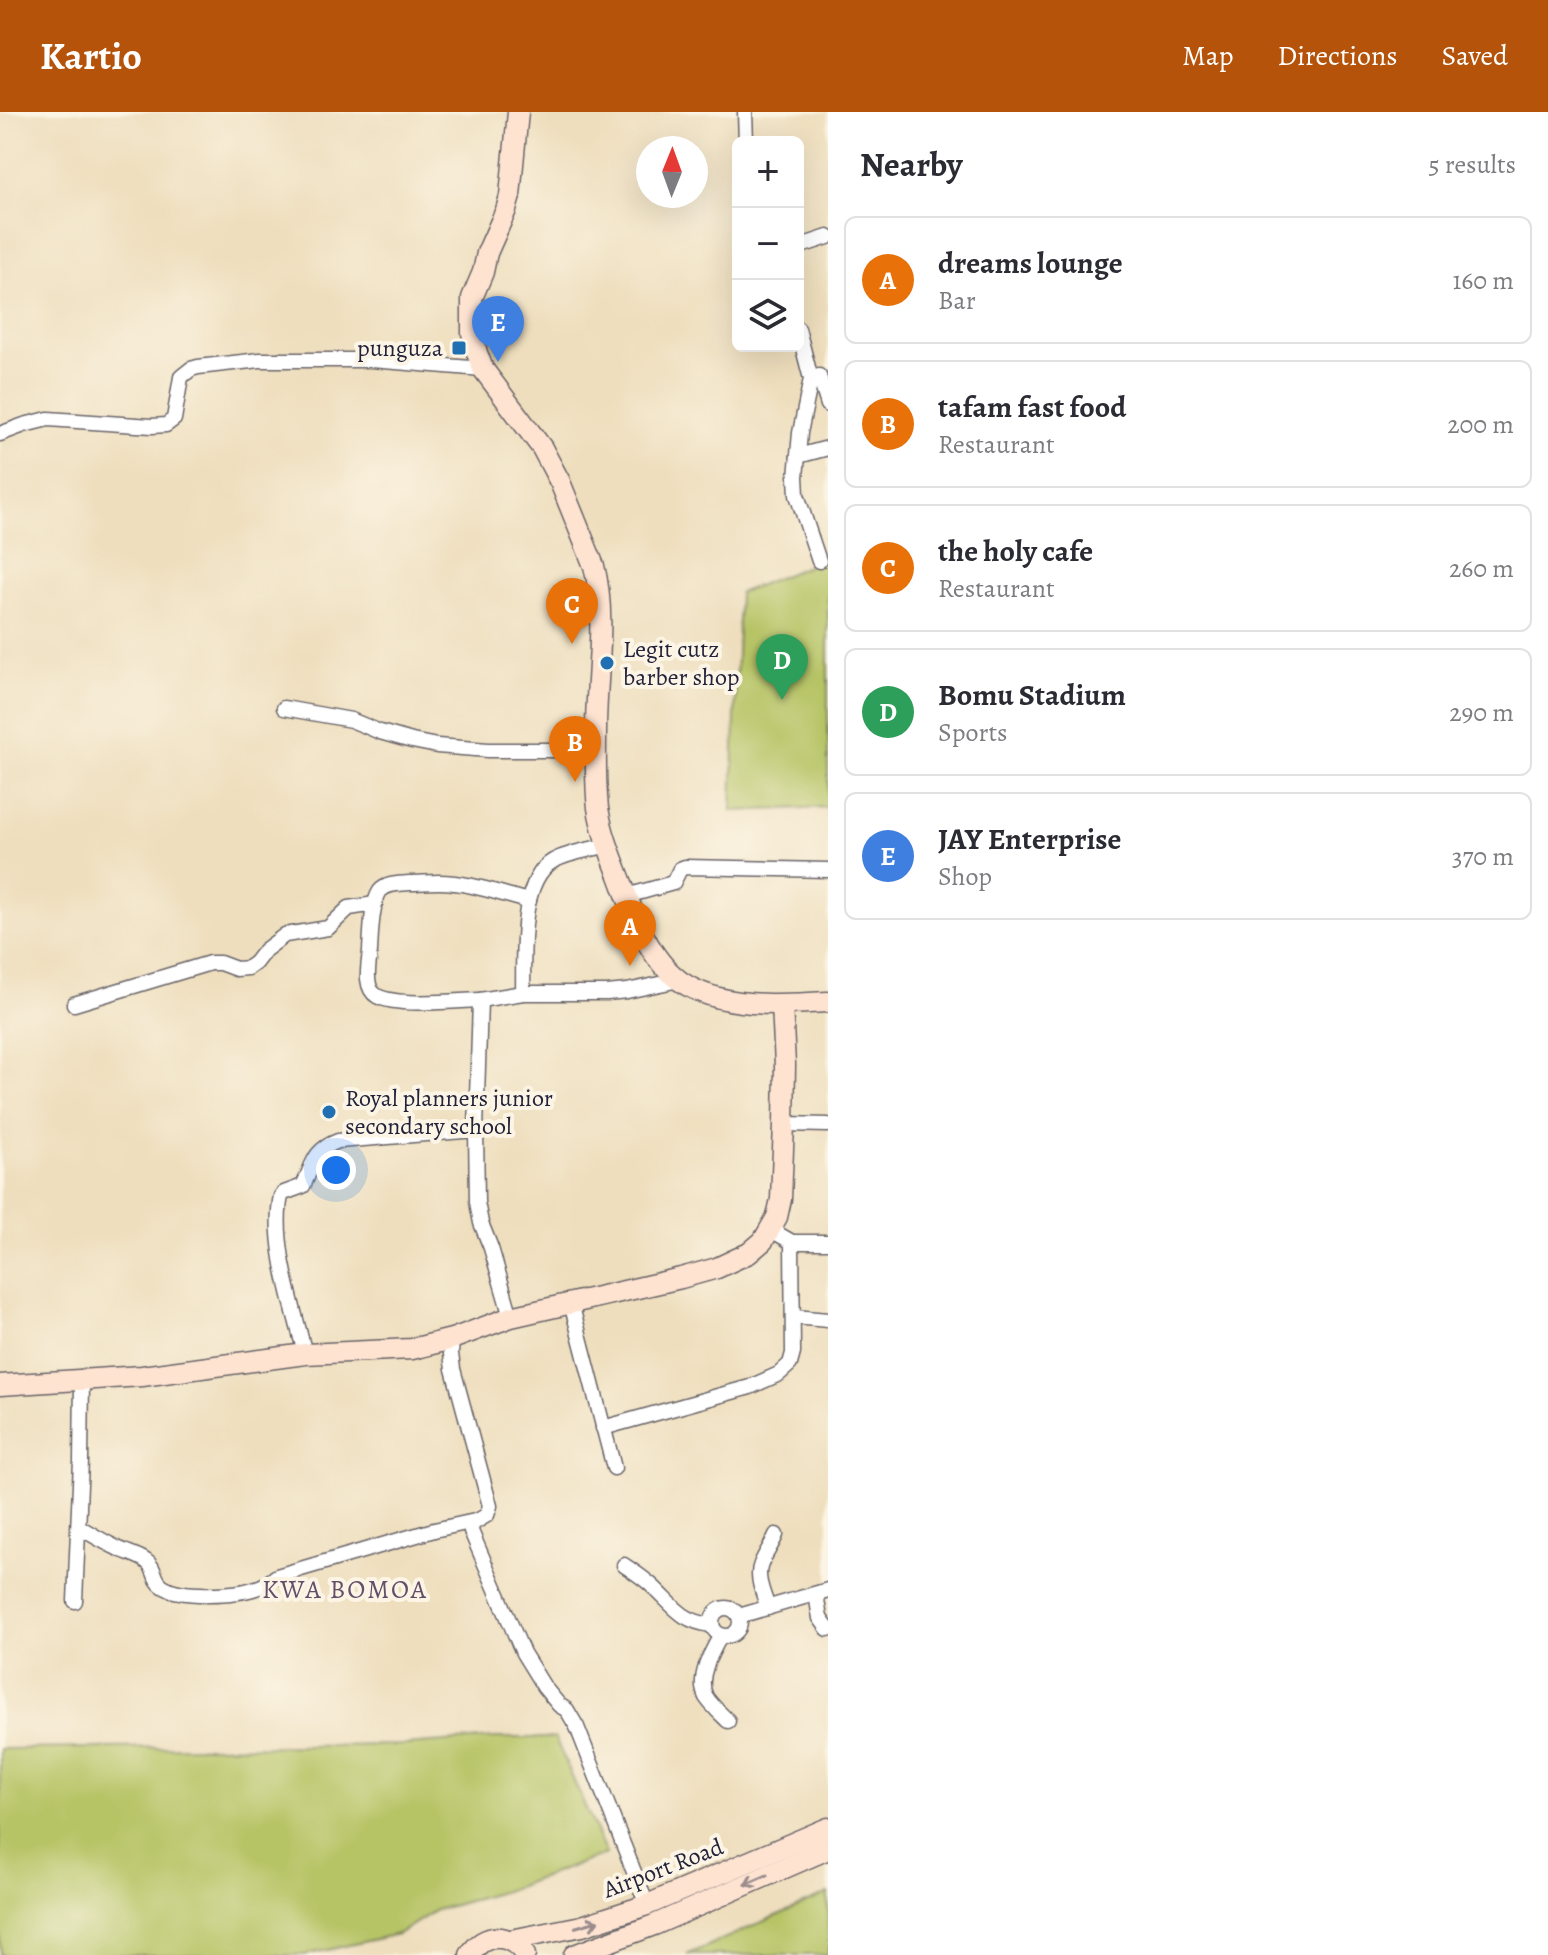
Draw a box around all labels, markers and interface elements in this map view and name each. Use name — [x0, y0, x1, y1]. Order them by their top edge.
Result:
text: Kartio — [40, 30, 142, 82]
text: Map — [1182, 37, 1233, 75]
text: Directions — [1277, 37, 1398, 75]
text: Saved — [1442, 37, 1508, 75]
north arrow — [636, 136, 708, 208]
map controls — [732, 136, 804, 352]
button: + — [732, 136, 804, 208]
text: Nearby — [860, 141, 963, 188]
text: 5 results — [1428, 147, 1516, 182]
button: − — [732, 208, 804, 280]
text: dreams lounge — [938, 243, 1123, 283]
text: A — [880, 263, 896, 298]
text: 160 m — [1452, 263, 1514, 298]
button: layers — [732, 280, 804, 352]
text: Bar — [938, 283, 976, 318]
pin: E — [472, 296, 524, 362]
place label: punguza — [357, 332, 444, 364]
marker: punguza — [450, 339, 468, 357]
text: tafam fast food — [938, 387, 1126, 427]
text: B — [880, 407, 896, 442]
text: 200 m — [1447, 407, 1514, 442]
text: Restaurant — [938, 427, 1055, 462]
text: the holy cafe — [938, 531, 1093, 571]
text: C — [880, 551, 896, 586]
text: 260 m — [1449, 551, 1514, 586]
text: Restaurant — [938, 571, 1055, 606]
pin: C — [546, 578, 598, 644]
place label: Legit cutz barber shop — [623, 633, 740, 693]
pin: D — [756, 634, 808, 700]
marker: Legit cutz barber shop — [598, 654, 616, 672]
text: Bomu Stadium — [938, 675, 1126, 715]
text: D — [879, 695, 897, 730]
text: 290 m — [1449, 695, 1514, 730]
text: Sports — [938, 715, 1007, 750]
pin: B — [549, 716, 601, 782]
text: JAY Enterprise — [938, 819, 1121, 859]
text: E — [880, 839, 896, 874]
text: 370 m — [1452, 839, 1514, 874]
text: Shop — [938, 859, 992, 894]
pin: A — [604, 900, 656, 966]
place label: Royal planners junior secondary school — [345, 1082, 553, 1142]
marker: Royal planners junior secondary school — [320, 1103, 338, 1121]
your location — [316, 1150, 356, 1190]
district label: KWA BOMOA — [262, 1572, 428, 1607]
street label: Airport Road — [598, 1830, 728, 1906]
one-way arrow — [745, 1874, 769, 1889]
one-way arrow — [573, 1916, 599, 1931]

